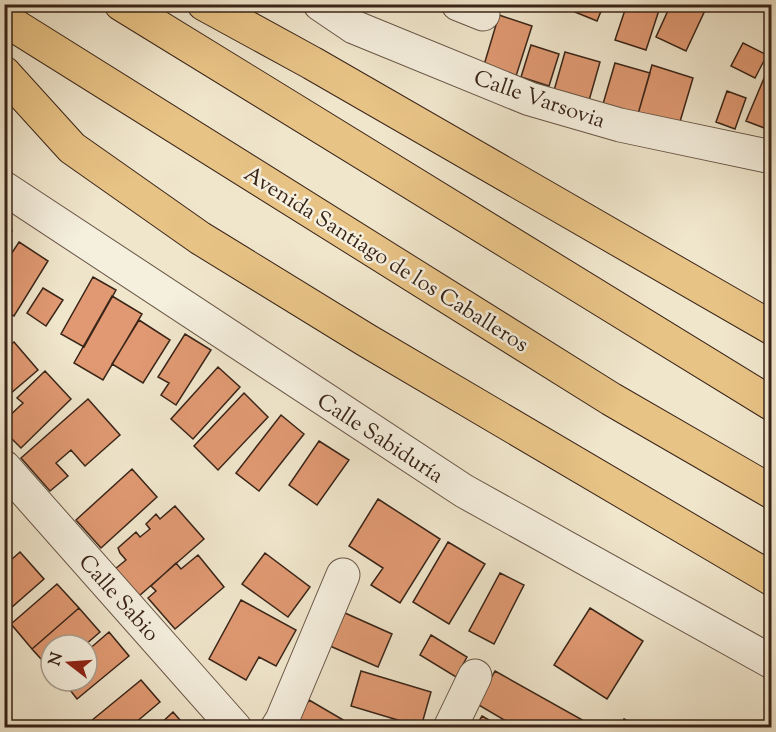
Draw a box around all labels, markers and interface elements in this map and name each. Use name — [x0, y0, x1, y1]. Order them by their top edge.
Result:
street label: Calle Varsovia — [469, 63, 609, 138]
street label: Avenida Santiago de los Caballeros — [237, 159, 534, 362]
street label: Calle Sabiduría — [310, 387, 449, 493]
street label: Calle Sabio — [70, 548, 166, 650]
north arrow — [39, 633, 99, 693]
text: N — [44, 650, 70, 669]

